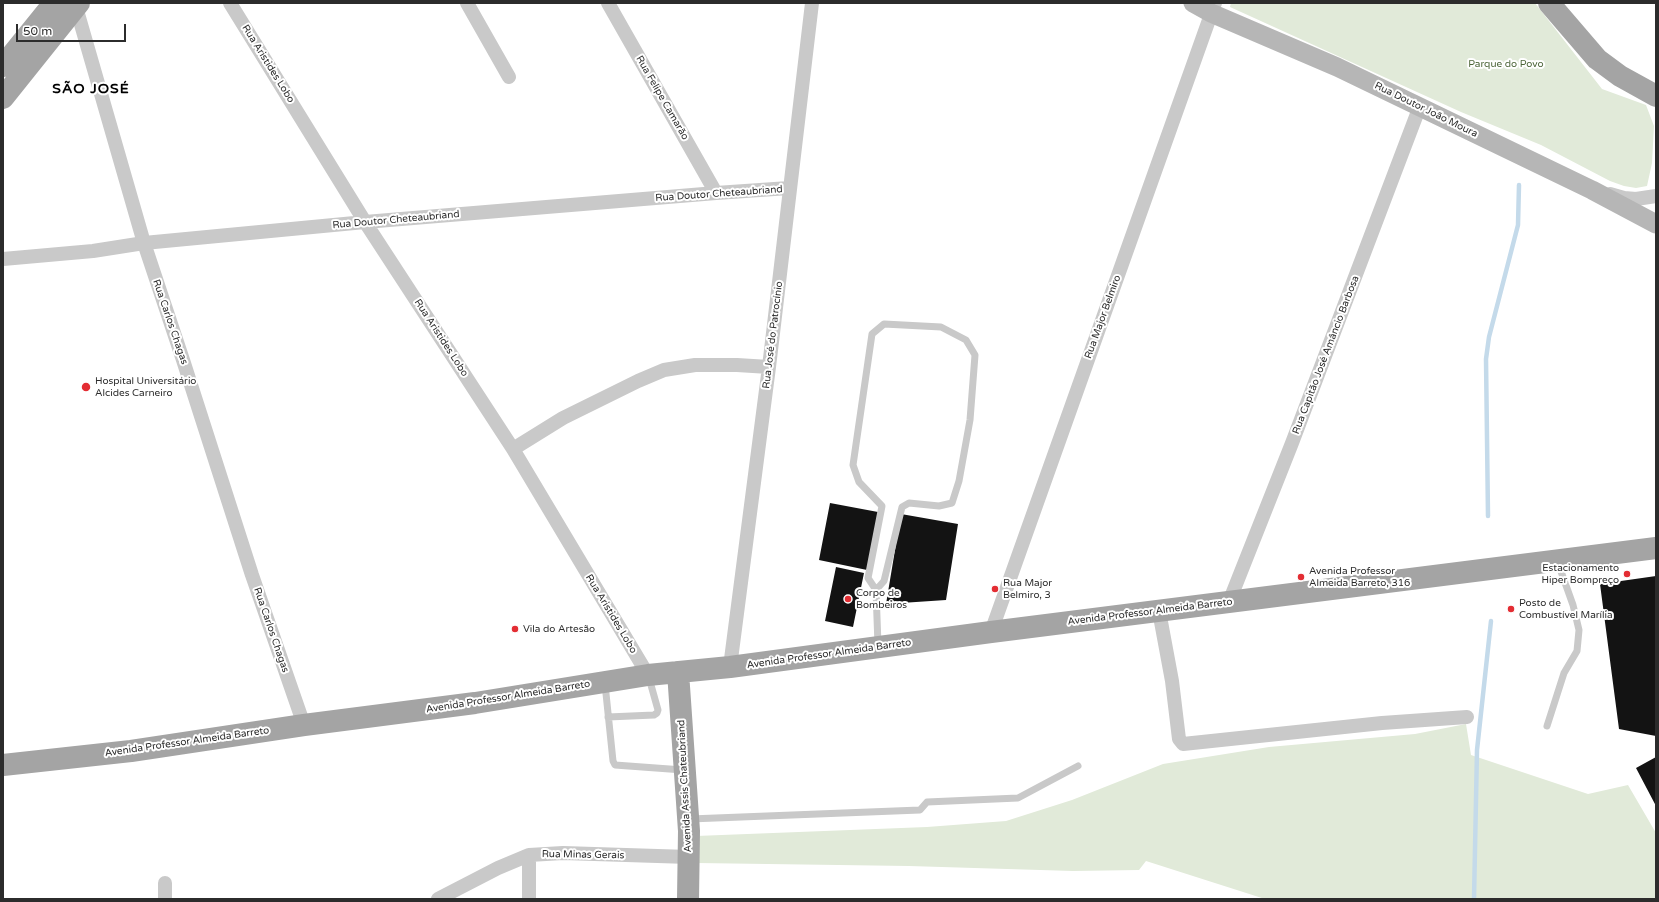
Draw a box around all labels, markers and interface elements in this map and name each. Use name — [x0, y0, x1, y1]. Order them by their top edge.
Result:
scale bar — [18, 16, 128, 42]
street label: Rua Aristides Lobo — [239, 23, 297, 105]
text: 50 m — [23, 24, 52, 38]
street label: Rua Felipe Camarão — [633, 54, 691, 142]
park label: Parque do Povo — [1468, 58, 1544, 70]
street label: Rua Doutor João Moura — [1372, 80, 1480, 140]
district label: SÃO JOSÉ — [52, 81, 130, 97]
street label: Rua Doutor Cheteaubriand — [655, 184, 783, 204]
street label: Rua Doutor Cheteaubriand — [332, 208, 460, 232]
street label: Rua Major Belmiro — [1082, 273, 1124, 361]
street label: Rua Capitão José Amâncio Barbosa — [1290, 274, 1362, 436]
street label: Rua Carlos Chagas — [150, 278, 190, 366]
street label: Rua José do Patrocínio — [760, 281, 786, 389]
street label: Rua Aristides Lobo — [412, 297, 470, 379]
place label: Hospital Universitário Alcides Carneiro — [95, 375, 196, 398]
marker: Hospital Universitário Alcides Carneiro — [80, 381, 92, 393]
place label: Estacionamento Hiper Bompreço — [1542, 562, 1619, 586]
place label: Avenida Professor Almeida Barreto, 316 — [1309, 565, 1410, 588]
marker: Estacionamento Hiper Bompreço — [1622, 569, 1632, 579]
street label: Rua Aristides Lobo — [583, 572, 639, 656]
marker: Avenida Professor Almeida Barreto, 316 — [1296, 572, 1306, 582]
place label: Rua Major Belmiro, 3 — [1003, 577, 1052, 600]
marker: Rua Major Belmiro, 3 — [990, 584, 1000, 594]
street label: Rua Carlos Chagas — [251, 586, 291, 674]
place label: Corpo de Bombeiros — [856, 587, 907, 610]
marker: Corpo de Bombeiros — [843, 594, 853, 604]
street label: Avenida Professor Almeida Barreto — [1067, 596, 1233, 628]
place label: Posto de Combustível Marília — [1519, 597, 1613, 620]
marker: Posto de Combustível Marília — [1506, 604, 1516, 614]
place label: Vila do Artesão — [523, 623, 595, 635]
marker: Vila do Artesão — [510, 624, 520, 634]
street label: Avenida Professor Almeida Barreto — [746, 637, 912, 671]
street label: Avenida Professor Almeida Barreto — [425, 678, 591, 716]
street label: Avenida Assis Chateubriand — [676, 719, 694, 853]
street label: Avenida Professor Almeida Barreto — [104, 725, 270, 759]
street label: Rua Minas Gerais — [542, 848, 624, 862]

